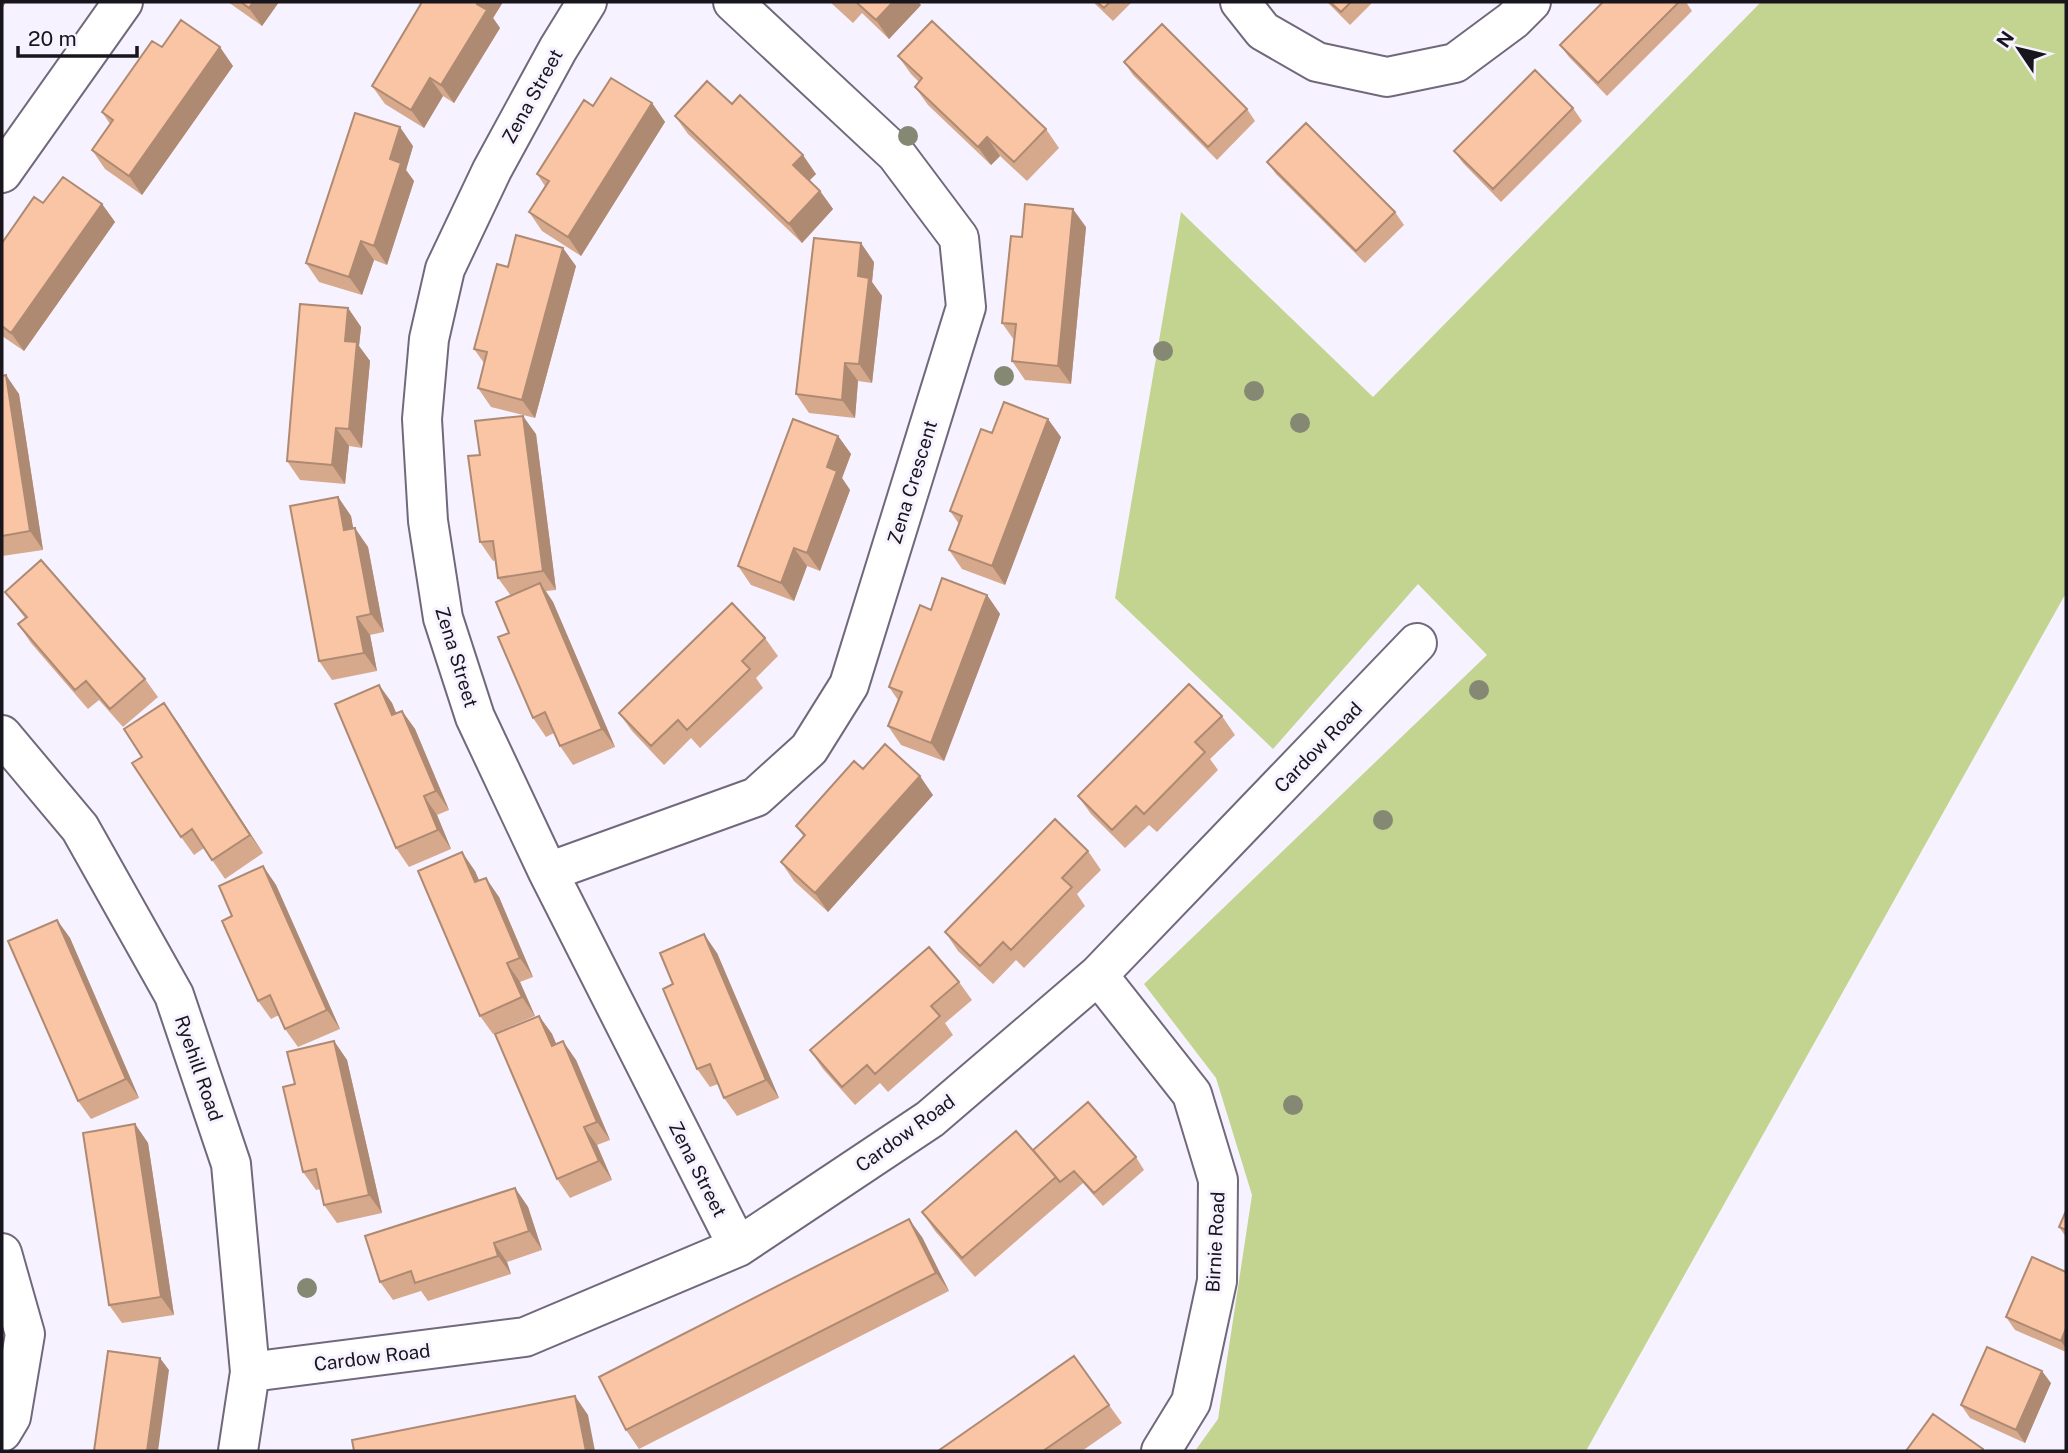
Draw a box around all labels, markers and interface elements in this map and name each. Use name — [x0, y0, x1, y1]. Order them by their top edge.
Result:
scale bar — [18, 14, 136, 58]
north arrow — [1984, 14, 2054, 84]
text: 20 m — [28, 26, 77, 51]
text: N — [1992, 27, 2018, 52]
street label: Zena Street — [497, 45, 567, 147]
street label: Zena Crescent — [883, 417, 941, 547]
street label: Zena Street — [431, 604, 483, 710]
street label: Cardow Road — [1269, 697, 1367, 797]
street label: Ryehill Road — [171, 1012, 227, 1124]
street label: Cardow Road — [851, 1090, 959, 1176]
street label: Zena Street — [665, 1118, 731, 1220]
street label: Birnie Road — [1201, 1191, 1229, 1293]
street label: Cardow Road — [313, 1339, 431, 1375]

